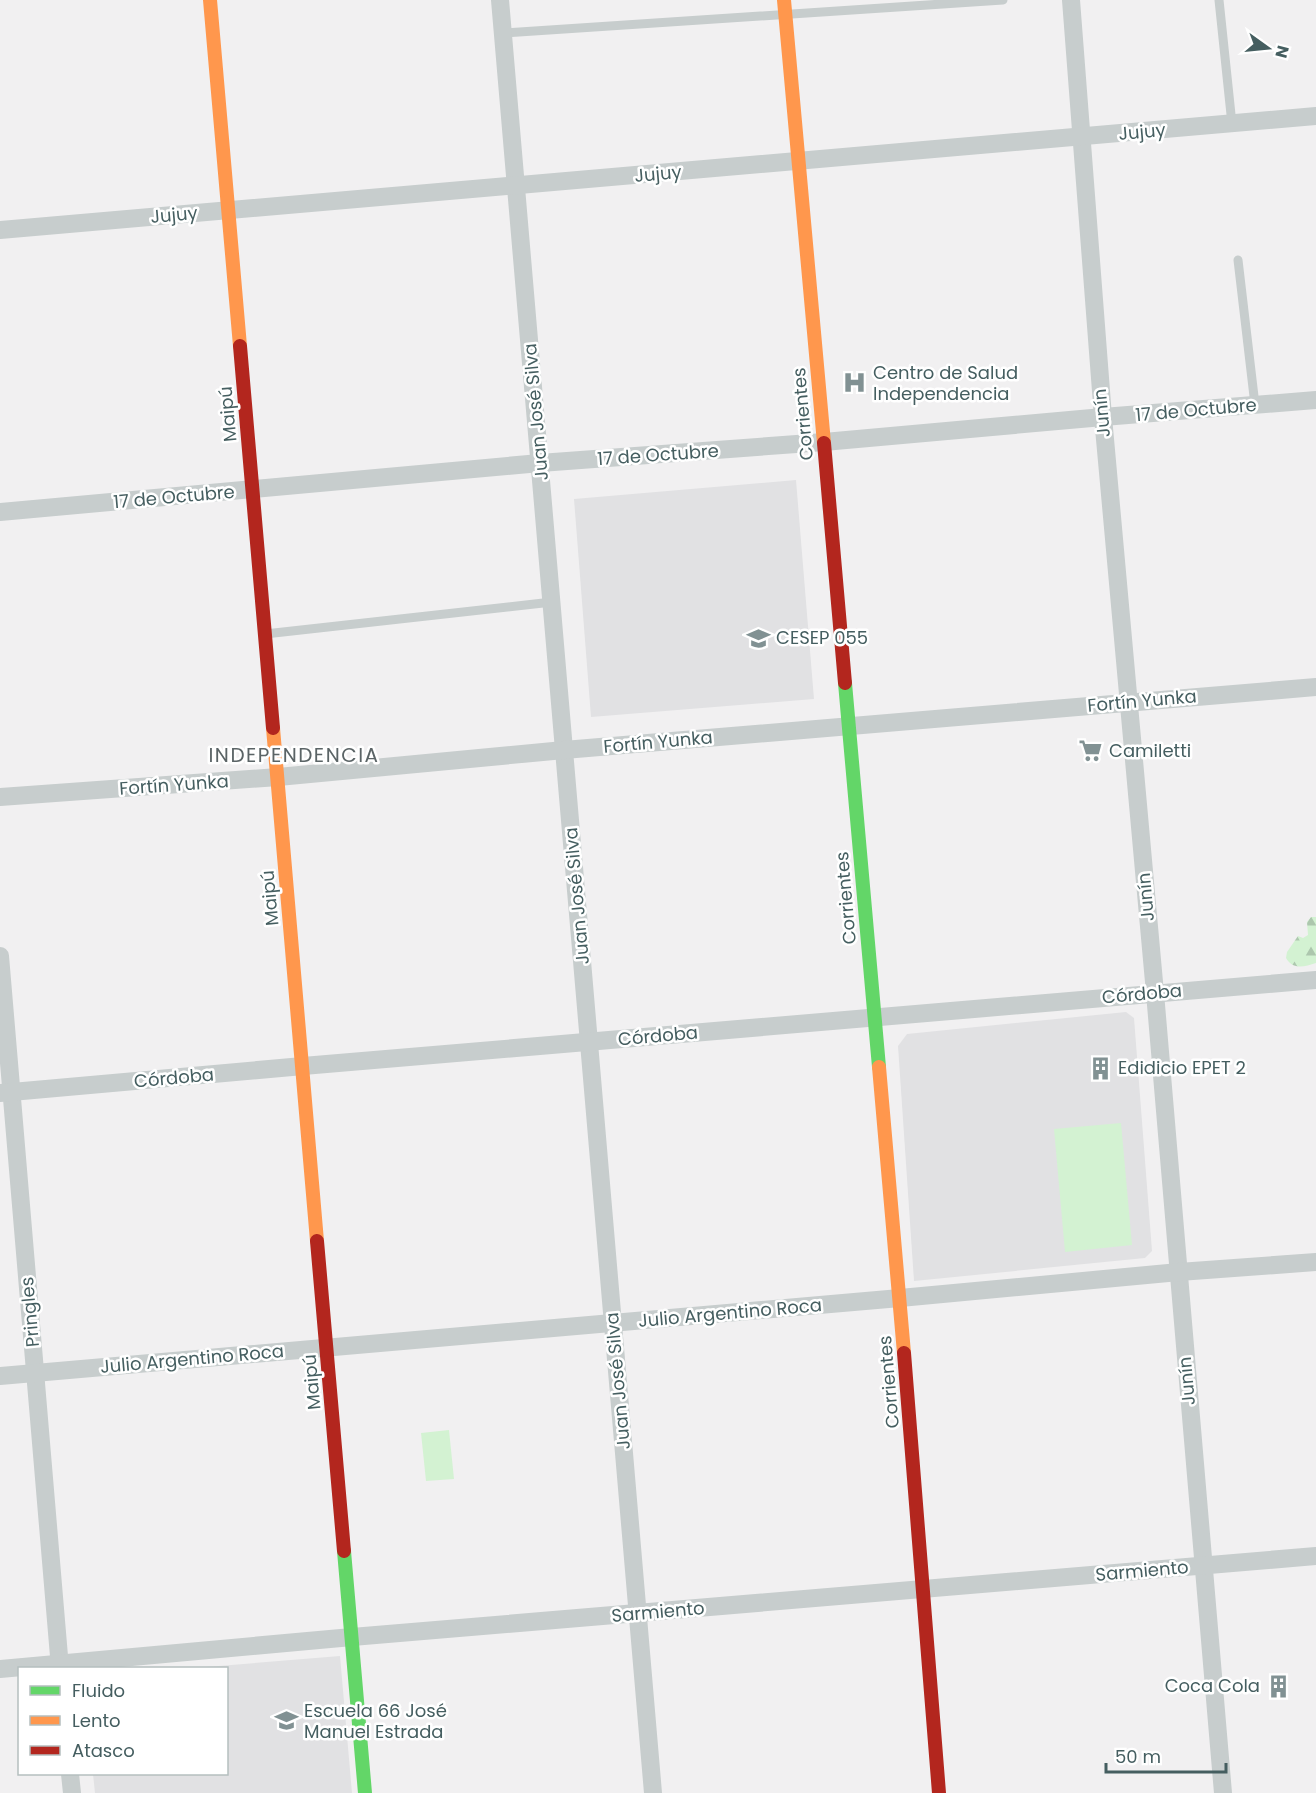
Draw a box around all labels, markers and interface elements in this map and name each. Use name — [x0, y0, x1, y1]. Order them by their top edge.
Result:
north arrow — [1238, 18, 1298, 78]
text: N — [1269, 43, 1295, 61]
street label: Jujuy — [1117, 117, 1167, 146]
street label: Jujuy — [633, 159, 683, 188]
street label: Jujuy — [149, 200, 199, 229]
street label: Juan José Silva — [517, 342, 554, 482]
place label: Centro de Salud Independencia — [873, 360, 1018, 406]
street label: Corrientes — [786, 367, 819, 461]
hospital icon: Centro de Salud Independencia — [842, 370, 868, 396]
street label: Maipú — [213, 385, 242, 443]
street label: Junín — [1087, 388, 1116, 438]
street label: 17 de Octubre — [1134, 392, 1258, 427]
street label: 17 de Octubre — [596, 438, 720, 471]
street label: 17 de Octubre — [112, 479, 236, 514]
school or university icon: CESEP 055 — [745, 625, 771, 651]
place label: CESEP 055 — [776, 625, 868, 650]
street label: Fortín Yunka — [1086, 683, 1198, 718]
street label: Fortín Yunka — [602, 724, 714, 759]
supermarket icon: Camiletti — [1078, 738, 1104, 764]
place label: Camiletti — [1109, 738, 1191, 763]
district label: INDEPENDENCIA — [208, 741, 380, 769]
street label: Fortín Yunka — [118, 768, 230, 801]
street label: Juan José Silva — [558, 826, 595, 966]
street label: Corrientes — [829, 851, 862, 945]
street label: Maipú — [255, 869, 284, 927]
street label: Junín — [1131, 872, 1160, 922]
street label: Córdoba — [1101, 978, 1183, 1009]
street label: Córdoba — [617, 1020, 699, 1051]
building icon: Edidicio EPET 2 — [1087, 1055, 1113, 1081]
place label: Edidicio EPET 2 — [1118, 1055, 1246, 1080]
street label: Córdoba — [133, 1062, 215, 1093]
street label: Pringles — [14, 1276, 45, 1348]
street label: Julio Argentino Roca — [637, 1292, 823, 1333]
street label: Juan José Silva — [599, 1311, 636, 1451]
street label: Corrientes — [872, 1335, 905, 1429]
street label: Julio Argentino Roca — [99, 1338, 285, 1379]
street label: Maipú — [297, 1353, 326, 1411]
street label: Junín — [1172, 1356, 1201, 1406]
street label: Sarmiento — [1094, 1554, 1189, 1587]
street label: Sarmiento — [610, 1595, 705, 1628]
legend — [18, 1667, 228, 1775]
place label: Coca Cola — [1165, 1673, 1260, 1698]
building icon: Coca Cola — [1265, 1673, 1291, 1699]
text: Fluido — [72, 1678, 125, 1703]
place label: Escuela 66 José Manuel Estrada — [304, 1698, 447, 1744]
text: Lento — [72, 1708, 121, 1733]
school or university icon: Escuela 66 José Manuel Estrada — [273, 1708, 299, 1734]
scale bar — [1106, 1736, 1226, 1774]
text: Atasco — [72, 1738, 135, 1763]
text: 50 m — [1115, 1744, 1161, 1769]

